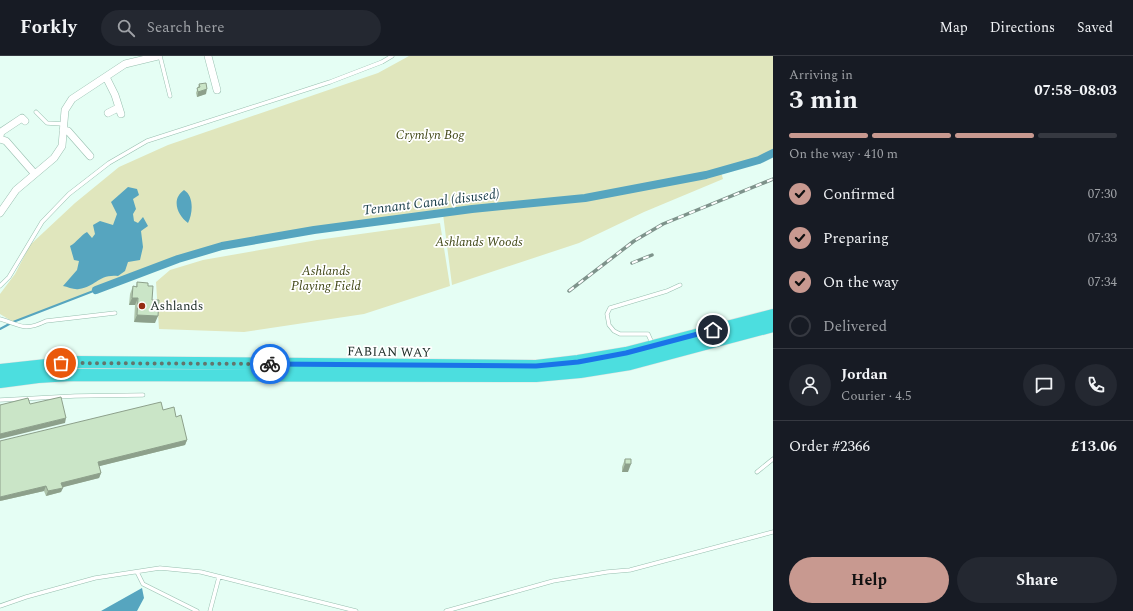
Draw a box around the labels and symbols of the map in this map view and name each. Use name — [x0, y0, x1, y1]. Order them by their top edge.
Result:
park label: Crymlyn Bog — [396, 125, 465, 145]
water label: Tennant Canal (disused) — [361, 183, 501, 221]
park label: Ashlands Woods — [434, 232, 523, 252]
park label: Ashlands Playing Field — [291, 261, 361, 296]
place label: Ashlands — [150, 296, 203, 316]
marker: Ashlands — [137, 301, 147, 311]
pin — [696, 313, 730, 347]
street label: FABIAN WAY — [347, 341, 431, 363]
courier — [250, 344, 290, 384]
pin — [44, 346, 78, 380]

